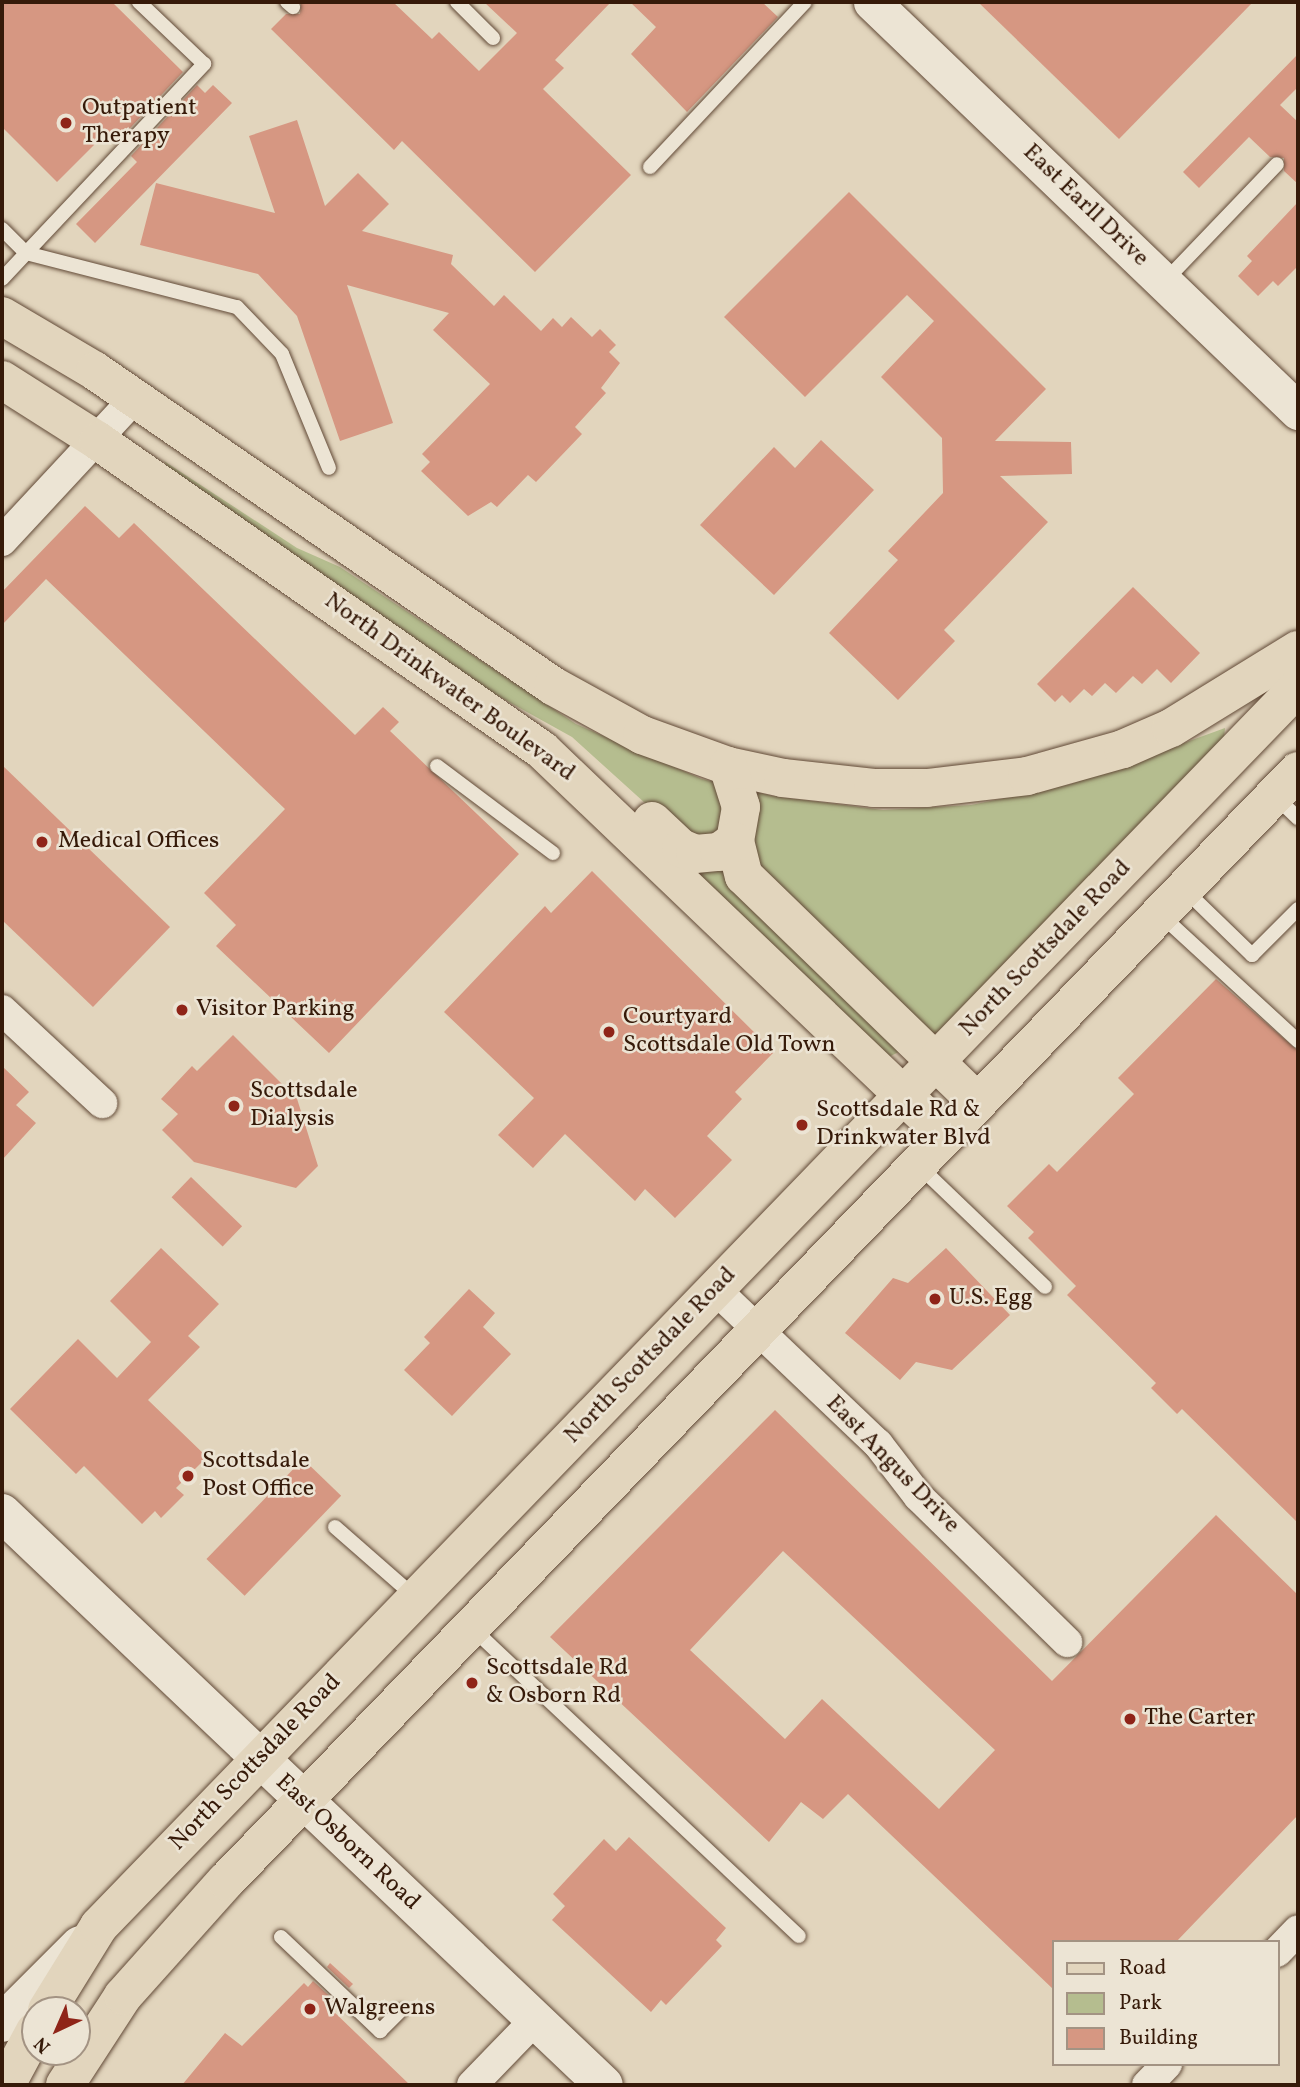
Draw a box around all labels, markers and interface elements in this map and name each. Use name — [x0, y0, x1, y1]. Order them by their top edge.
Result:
place label: Outpatient Therapy — [82, 95, 197, 151]
marker: Outpatient Therapy — [56, 113, 76, 133]
street label: East Earll Drive — [1016, 139, 1154, 273]
street label: North Drinkwater Boulevard — [318, 587, 580, 789]
place label: Medical Offices — [58, 828, 219, 856]
marker: Medical Offices — [32, 832, 52, 852]
street label: North Scottsdale Road — [954, 855, 1138, 1043]
place label: Visitor Parking — [196, 996, 355, 1024]
marker: Visitor Parking — [174, 1002, 190, 1018]
place label: Courtyard Scottsdale Old Town — [623, 1004, 836, 1060]
marker: Courtyard Scottsdale Old Town — [601, 1024, 617, 1040]
place label: Scottsdale Dialysis — [250, 1078, 358, 1134]
marker: Scottsdale Dialysis — [224, 1096, 244, 1116]
place label: Scottsdale Rd & Drinkwater Blvd — [816, 1097, 991, 1153]
marker: Scottsdale Rd & Drinkwater Blvd — [794, 1117, 810, 1133]
street label: North Scottsdale Road — [559, 1262, 743, 1450]
place label: U.S. Egg — [949, 1285, 1033, 1313]
marker: U.S. Egg — [927, 1291, 943, 1307]
street label: East Angus Drive — [819, 1390, 965, 1540]
place label: Scottsdale Post Office — [202, 1448, 314, 1504]
marker: Scottsdale Post Office — [180, 1468, 196, 1484]
place label: Scottsdale Rd & Osborn Rd — [486, 1655, 628, 1711]
street label: North Scottsdale Road — [164, 1669, 348, 1857]
marker: Scottsdale Rd & Osborn Rd — [464, 1675, 480, 1691]
place label: The Carter — [1144, 1705, 1255, 1733]
marker: The Carter — [1122, 1711, 1138, 1727]
street label: East Osborn Road — [269, 1769, 425, 1917]
legend — [1052, 1940, 1279, 2066]
text: Road — [1119, 1954, 1166, 1983]
text: Park — [1119, 1989, 1162, 2018]
place label: Walgreens — [324, 1995, 435, 2023]
north arrow — [21, 1996, 91, 2066]
marker: Walgreens — [302, 2001, 318, 2017]
text: Building — [1119, 2024, 1198, 2053]
text: N — [29, 2031, 57, 2059]

